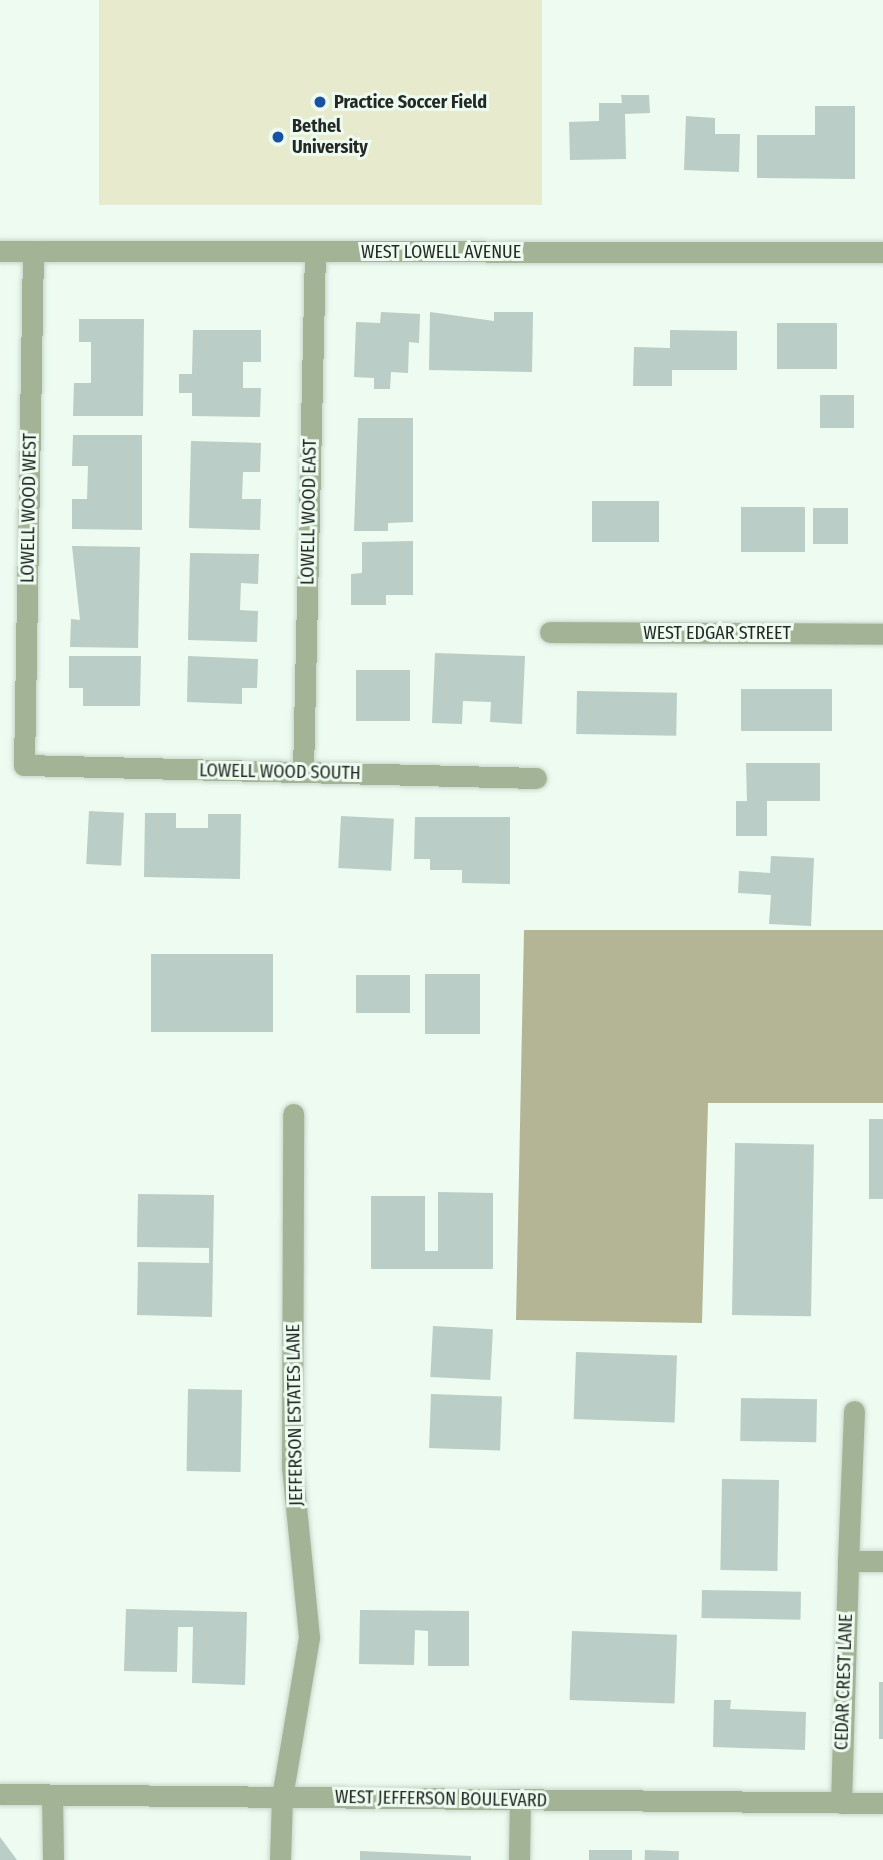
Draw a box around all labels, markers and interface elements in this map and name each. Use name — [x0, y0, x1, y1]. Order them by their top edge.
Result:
place label: Practice Soccer Field — [334, 91, 487, 113]
marker: Practice Soccer Field — [312, 94, 328, 110]
place label: Bethel University — [292, 116, 368, 158]
marker: Bethel University — [270, 129, 286, 145]
street label: WEST LOWELL AVENUE — [361, 241, 521, 263]
street label: LOWELL WOOD WEST — [17, 433, 41, 583]
street label: LOWELL WOOD EAST — [297, 439, 321, 585]
street label: WEST EDGAR STREET — [643, 622, 791, 644]
street label: LOWELL WOOD SOUTH — [199, 760, 361, 784]
street label: JEFFERSON ESTATES LANE — [283, 1324, 307, 1506]
street label: CEDAR CREST LANE — [831, 1613, 857, 1751]
street label: WEST JEFFERSON BOULEVARD — [335, 1786, 547, 1812]

